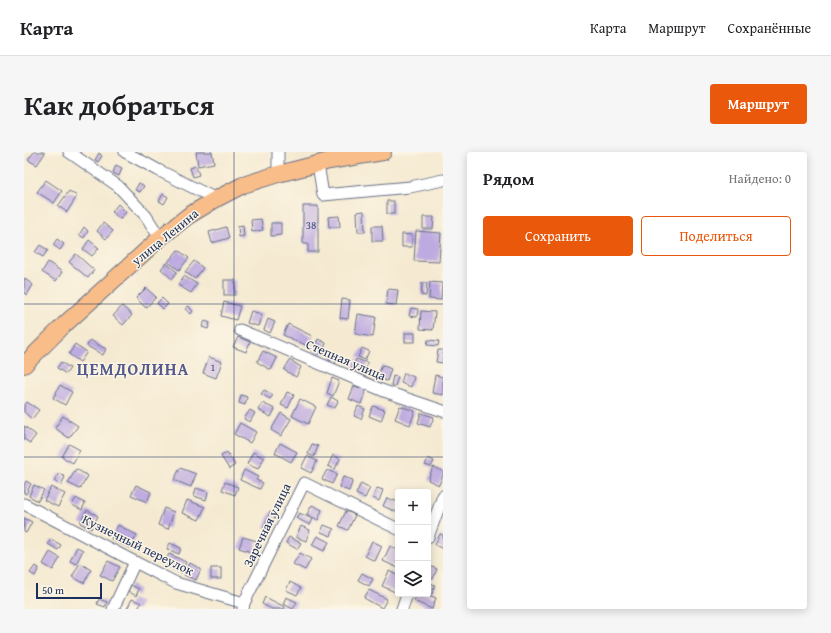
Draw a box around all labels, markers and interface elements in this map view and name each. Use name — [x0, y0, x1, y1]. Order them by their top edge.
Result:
text: Карта — [20, 14, 73, 42]
text: Карта — [590, 18, 626, 38]
text: Маршрут — [648, 18, 706, 38]
text: Сохранённые — [728, 18, 811, 38]
text: Как добраться — [24, 84, 214, 125]
button: Маршрут — [710, 84, 807, 124]
text: Рядом — [483, 166, 534, 191]
text: Найдено: 0 — [729, 169, 791, 188]
street label: улица Ленина — [127, 204, 203, 271]
button: Сохранить — [483, 216, 633, 256]
button: Поделиться — [641, 216, 791, 256]
house number: 38 — [306, 217, 316, 233]
street label: Степная улица — [303, 335, 390, 386]
district label: ЦЕМДОЛИНА — [77, 356, 189, 381]
house number: 1 — [210, 359, 216, 375]
street label: Заречная улица — [238, 479, 296, 570]
map controls — [395, 489, 431, 597]
button: + — [395, 489, 431, 525]
street label: Кузнечный переулок — [79, 510, 197, 580]
button: − — [395, 525, 431, 561]
button: layers — [395, 561, 431, 597]
scale bar — [36, 581, 102, 600]
text: 50 m — [42, 582, 64, 598]

